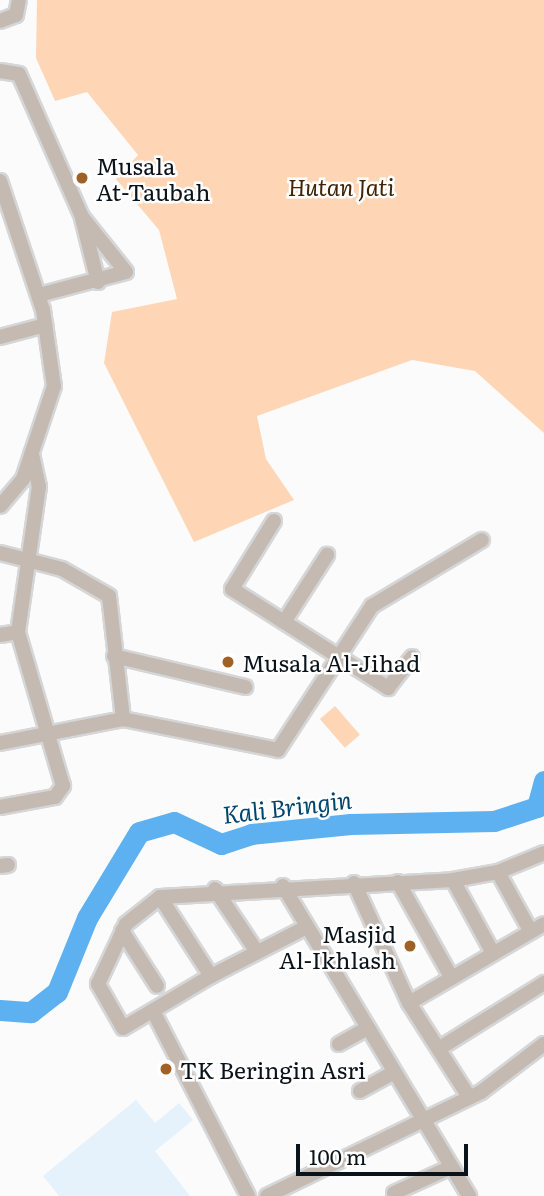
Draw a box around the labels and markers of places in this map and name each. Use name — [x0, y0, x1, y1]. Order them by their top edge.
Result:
place label: Musala At-Taubah — [96, 151, 211, 205]
marker: Musala At-Taubah — [74, 170, 90, 186]
place label: Musala Al-Jihad — [242, 648, 420, 676]
marker: Musala Al-Jihad — [220, 654, 236, 670]
place label: Masjid Al-Ikhlash — [279, 919, 396, 973]
marker: Masjid Al-Ikhlash — [402, 938, 418, 954]
place label: TK Beringin Asri — [180, 1055, 366, 1083]
marker: TK Beringin Asri — [158, 1061, 174, 1077]

